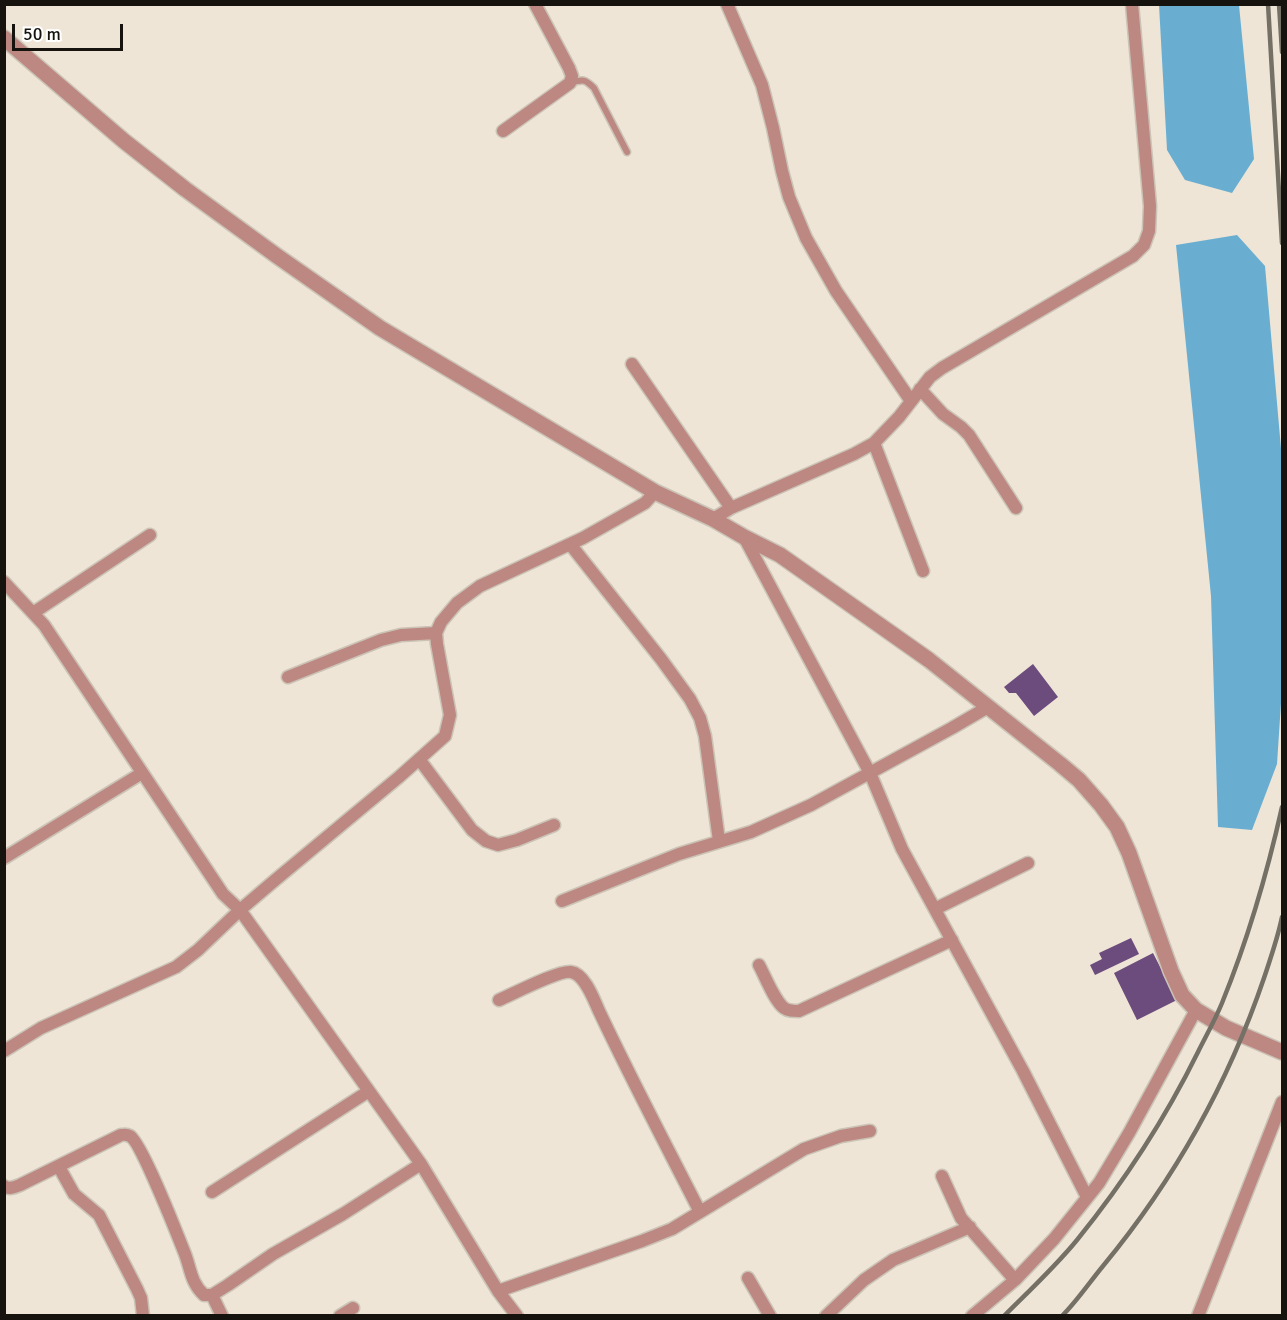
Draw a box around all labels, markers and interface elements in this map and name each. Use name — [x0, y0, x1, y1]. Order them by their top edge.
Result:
scale bar — [15, 12, 126, 50]
text: 50 m — [23, 23, 61, 45]

